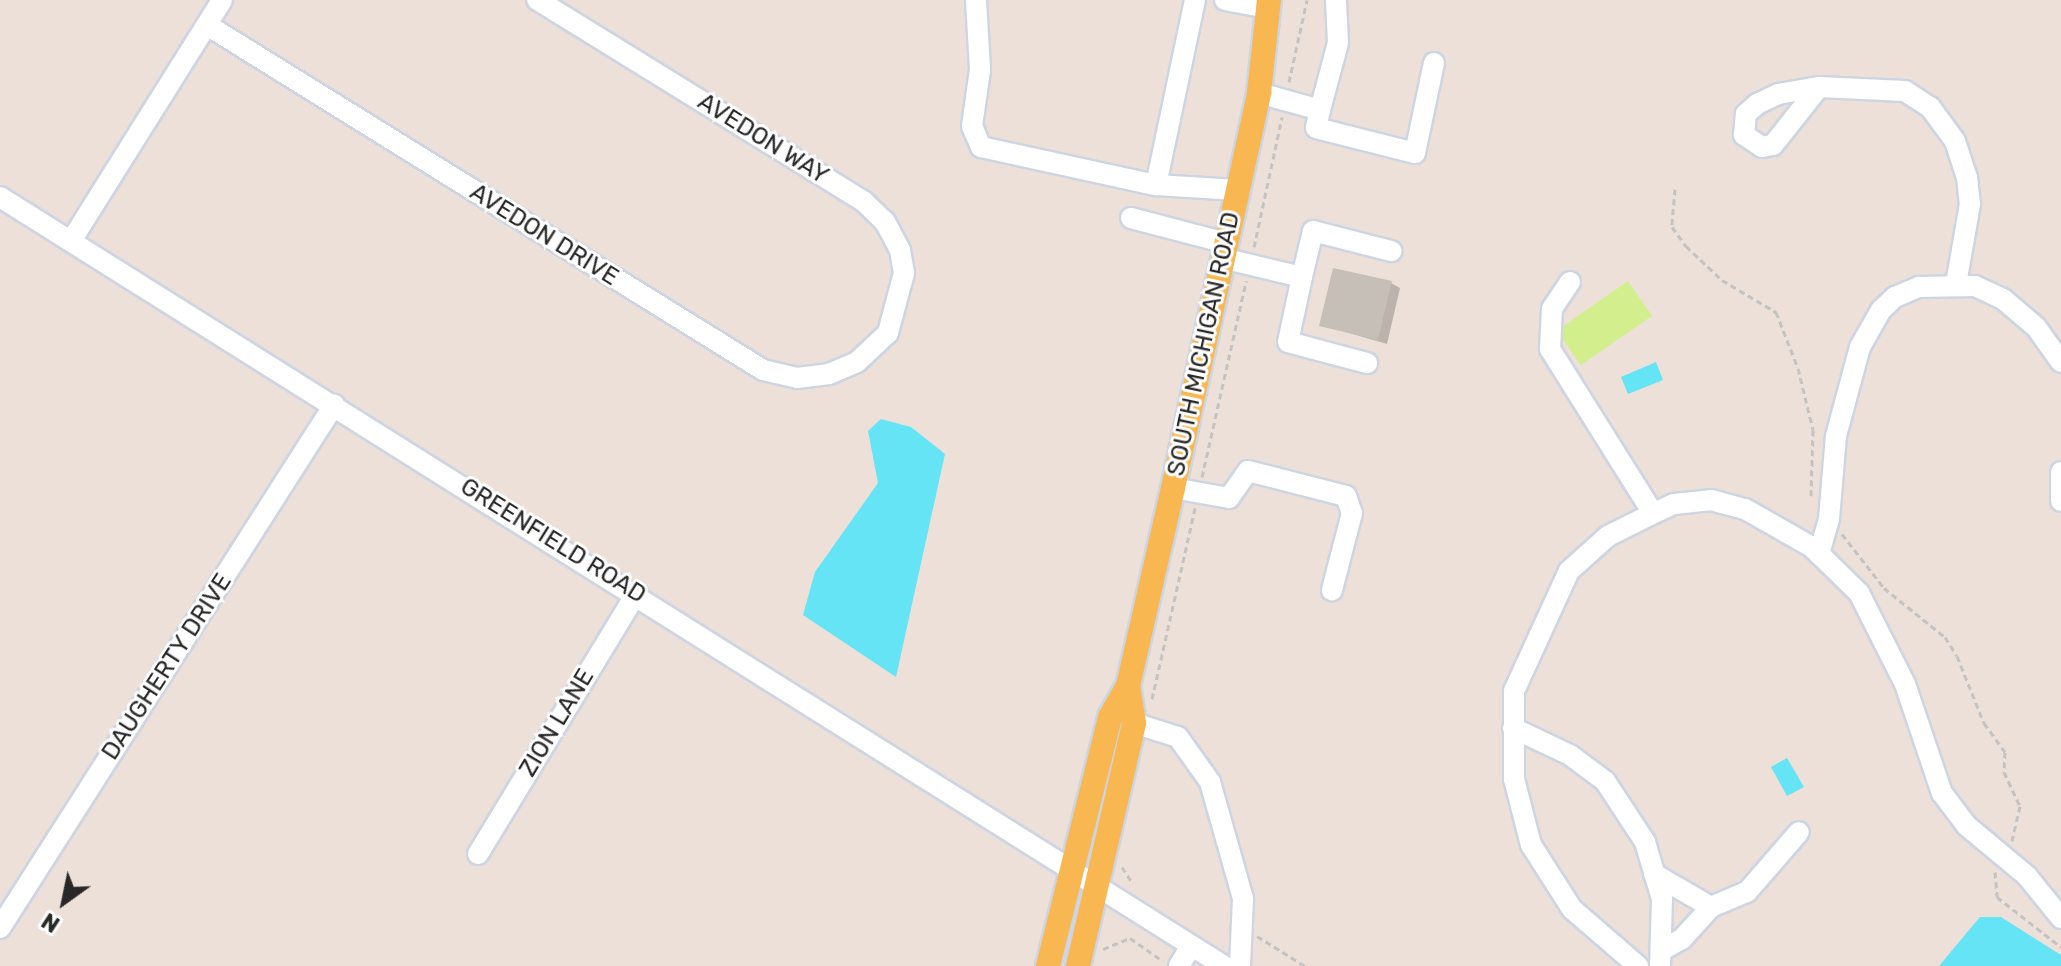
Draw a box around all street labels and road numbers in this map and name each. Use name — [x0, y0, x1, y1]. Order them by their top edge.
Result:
street label: AVEDON WAY — [692, 87, 834, 191]
street label: AVEDON DRIVE — [464, 178, 624, 292]
street label: SOUTH MICHIGAN ROAD — [1162, 209, 1246, 479]
street label: GREENFIELD ROAD — [455, 472, 651, 610]
street label: DAUGHERTY DRIVE — [96, 568, 238, 766]
street label: ZION LANE — [514, 664, 600, 782]

